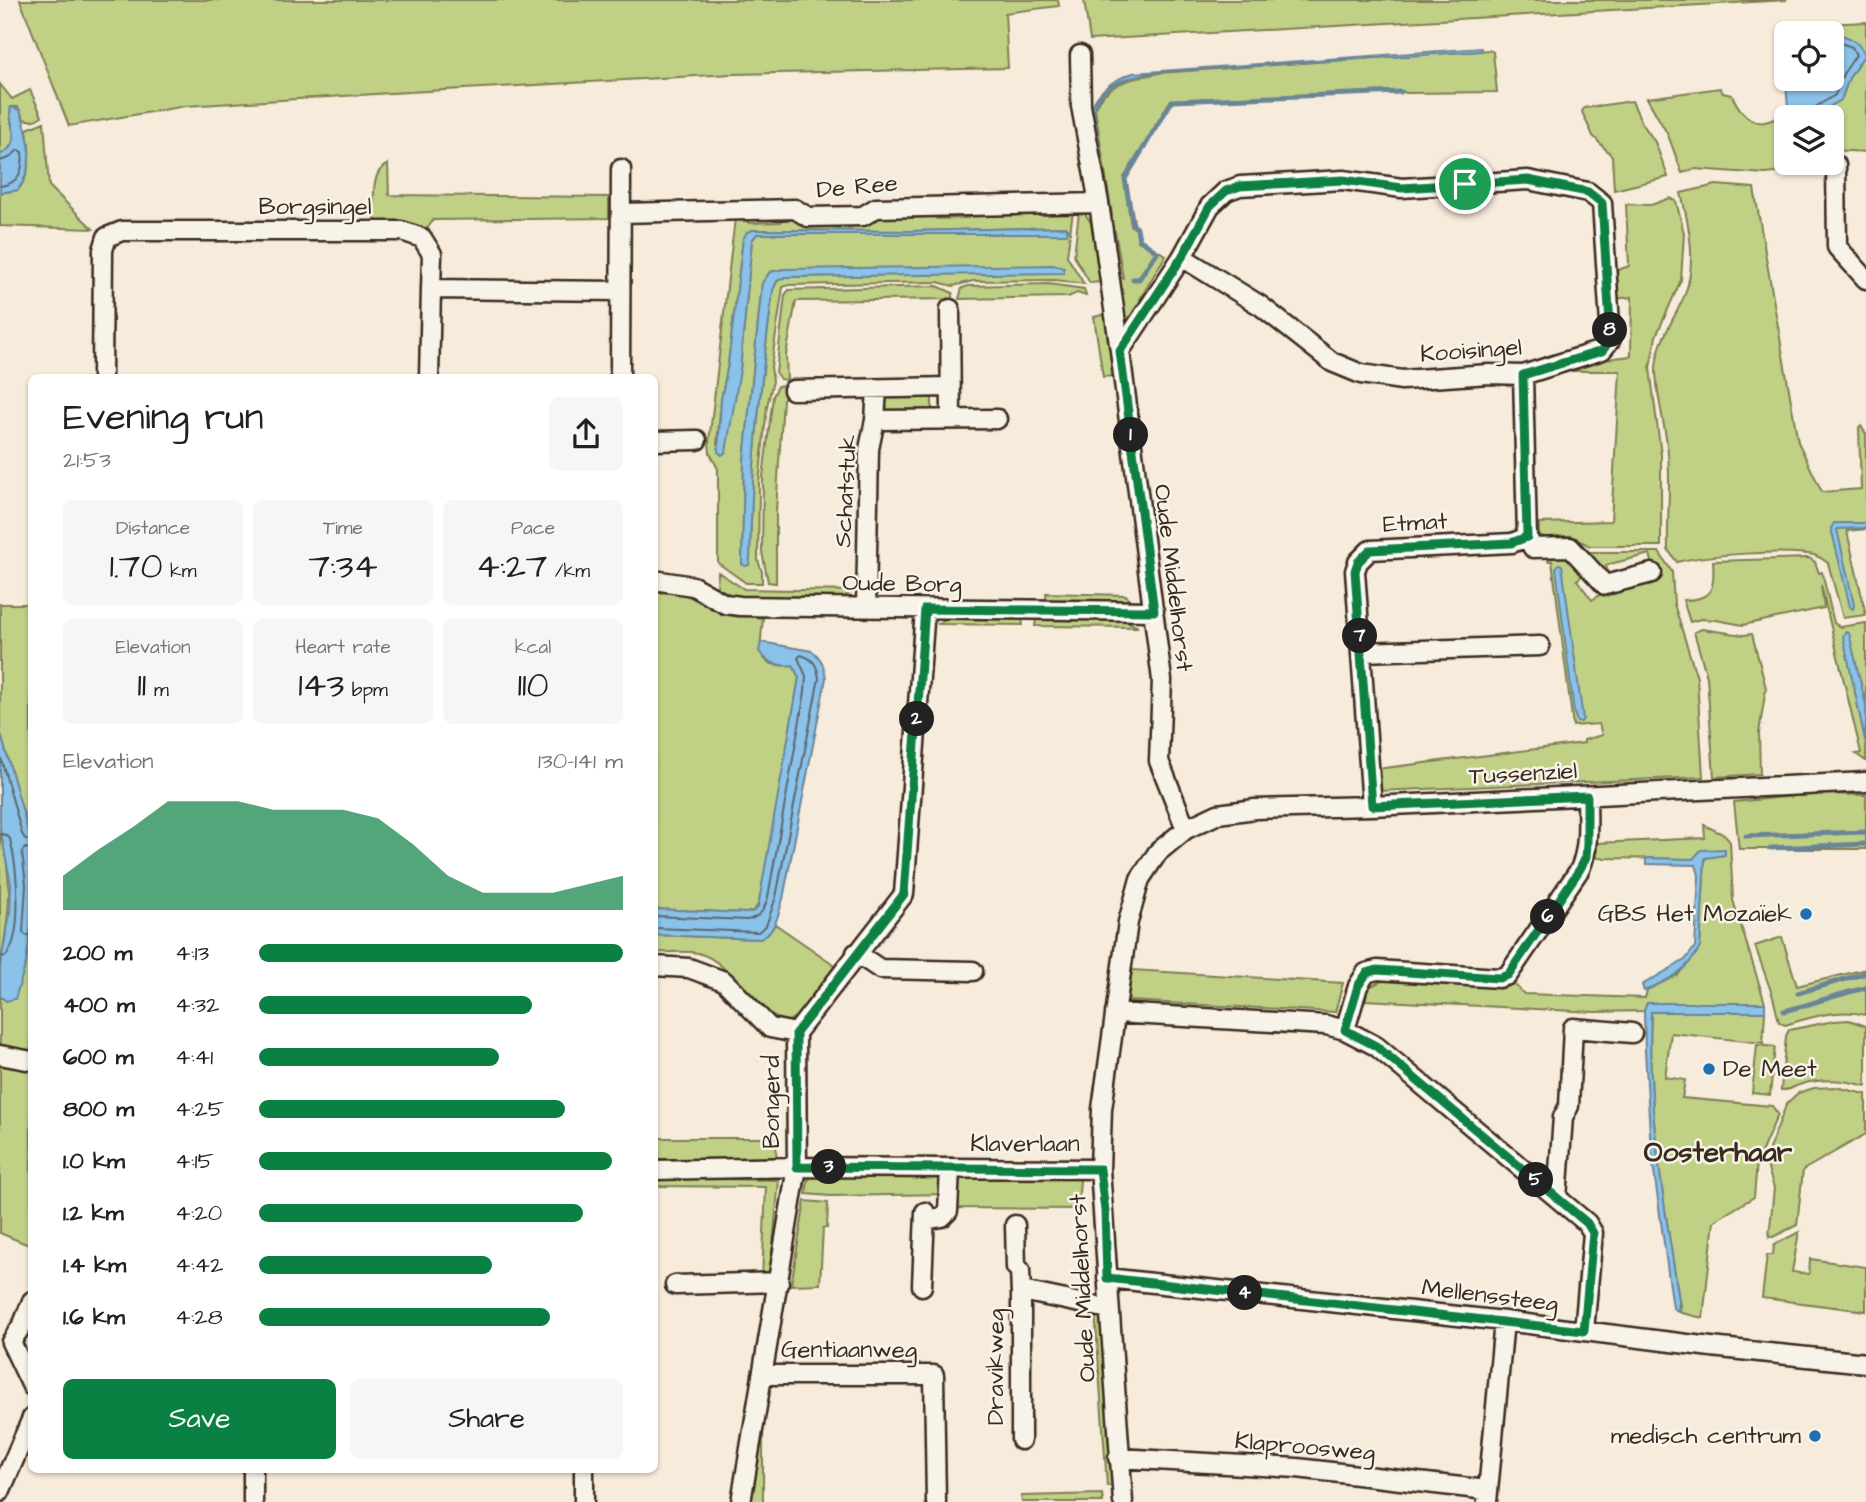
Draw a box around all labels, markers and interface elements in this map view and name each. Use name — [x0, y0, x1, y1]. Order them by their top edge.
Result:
map controls — [1774, 21, 1844, 175]
button: locate — [1774, 21, 1844, 91]
button: layers — [1774, 105, 1844, 175]
pin — [1435, 154, 1495, 214]
icon: arrive — [1446, 165, 1484, 203]
street label: De Ree — [815, 167, 899, 207]
street label: Borgsingel — [259, 190, 372, 225]
pin: 8 — [1592, 312, 1628, 348]
text: 8 — [1603, 316, 1616, 343]
street label: Kooisingel — [1419, 330, 1523, 373]
text: Evening run — [63, 392, 264, 444]
button: share — [549, 397, 623, 471]
pin: 1 — [1114, 418, 1148, 452]
text: 1 — [1129, 421, 1132, 448]
street label: Schatstuk — [826, 433, 866, 548]
text: 21:53 — [63, 444, 111, 476]
street label: Oude Middelhorst — [1145, 482, 1201, 674]
street label: Etmat — [1382, 504, 1448, 542]
text: Distance — [116, 515, 190, 542]
text: Time — [323, 515, 363, 542]
text: Pace — [511, 515, 555, 542]
text: 1.70 — [109, 542, 162, 591]
text: 7:34 — [308, 542, 378, 591]
text: 4:27 — [476, 542, 547, 591]
text: km — [162, 558, 197, 585]
text: /km — [547, 558, 590, 585]
street label: Oude Borg — [842, 566, 962, 603]
pin: 7 — [1342, 618, 1378, 654]
text: 7 — [1354, 622, 1365, 649]
text: Elevation — [116, 634, 190, 661]
text: Heart rate — [295, 634, 391, 661]
text: kcal — [515, 634, 551, 661]
text: 11 — [137, 661, 146, 710]
text: 143 — [298, 661, 344, 710]
text: 110 — [517, 661, 549, 710]
text: m — [146, 677, 169, 704]
text: bpm — [344, 677, 388, 704]
pin: 2 — [900, 702, 934, 736]
text: 2 — [911, 705, 922, 732]
text: Elevation — [63, 745, 154, 777]
text: 130–141 m — [538, 745, 623, 777]
street label: Tussenziel — [1468, 754, 1578, 794]
place label: GBS Het Mozaïek — [1598, 897, 1792, 931]
pin: 6 — [1530, 900, 1566, 934]
text: 6 — [1542, 903, 1553, 930]
marker: GBS Het Mozaïek — [1798, 906, 1814, 922]
text: 200 m — [63, 937, 132, 969]
text: 4:13 — [175, 937, 209, 969]
text: 400 m — [63, 989, 135, 1021]
text: 4:32 — [175, 989, 219, 1021]
text: 600 m — [63, 1041, 134, 1073]
text: 4:41 — [175, 1041, 213, 1073]
place label: De Meet — [1723, 1052, 1817, 1086]
street label: Bongerd — [755, 1055, 790, 1149]
marker: De Meet — [1701, 1061, 1717, 1077]
text: 800 m — [63, 1093, 134, 1125]
text: 4:25 — [175, 1093, 224, 1125]
street label: Klaverlaan — [970, 1127, 1080, 1161]
district label: Oosterhaar — [1644, 1133, 1793, 1172]
text: 1.0 km — [63, 1145, 125, 1177]
text: 4:15 — [175, 1145, 214, 1177]
pin: 3 — [812, 1150, 846, 1184]
text: 3 — [824, 1153, 833, 1180]
pin: 5 — [1518, 1162, 1554, 1198]
text: 5 — [1529, 1166, 1542, 1193]
street label: Oude Middelhorst — [1061, 1193, 1105, 1383]
text: 1.2 km — [63, 1197, 124, 1229]
text: 4:20 — [175, 1197, 222, 1229]
text: 1.4 km — [63, 1249, 126, 1281]
text: 4:42 — [175, 1249, 223, 1281]
street label: Mellenssteeg — [1420, 1271, 1560, 1322]
pin: 4 — [1228, 1276, 1262, 1310]
text: 4 — [1238, 1279, 1251, 1306]
text: 1.6 km — [63, 1301, 125, 1333]
text: 4:28 — [175, 1301, 223, 1333]
street label: Dravikweg — [979, 1309, 1014, 1425]
street label: Gentiaanweg — [781, 1333, 917, 1368]
button: Save — [63, 1379, 336, 1459]
button: Share — [350, 1379, 623, 1459]
place label: medisch centrum — [1611, 1419, 1801, 1453]
street label: Klaproosweg — [1233, 1424, 1377, 1471]
marker: medisch centrum — [1807, 1428, 1823, 1444]

